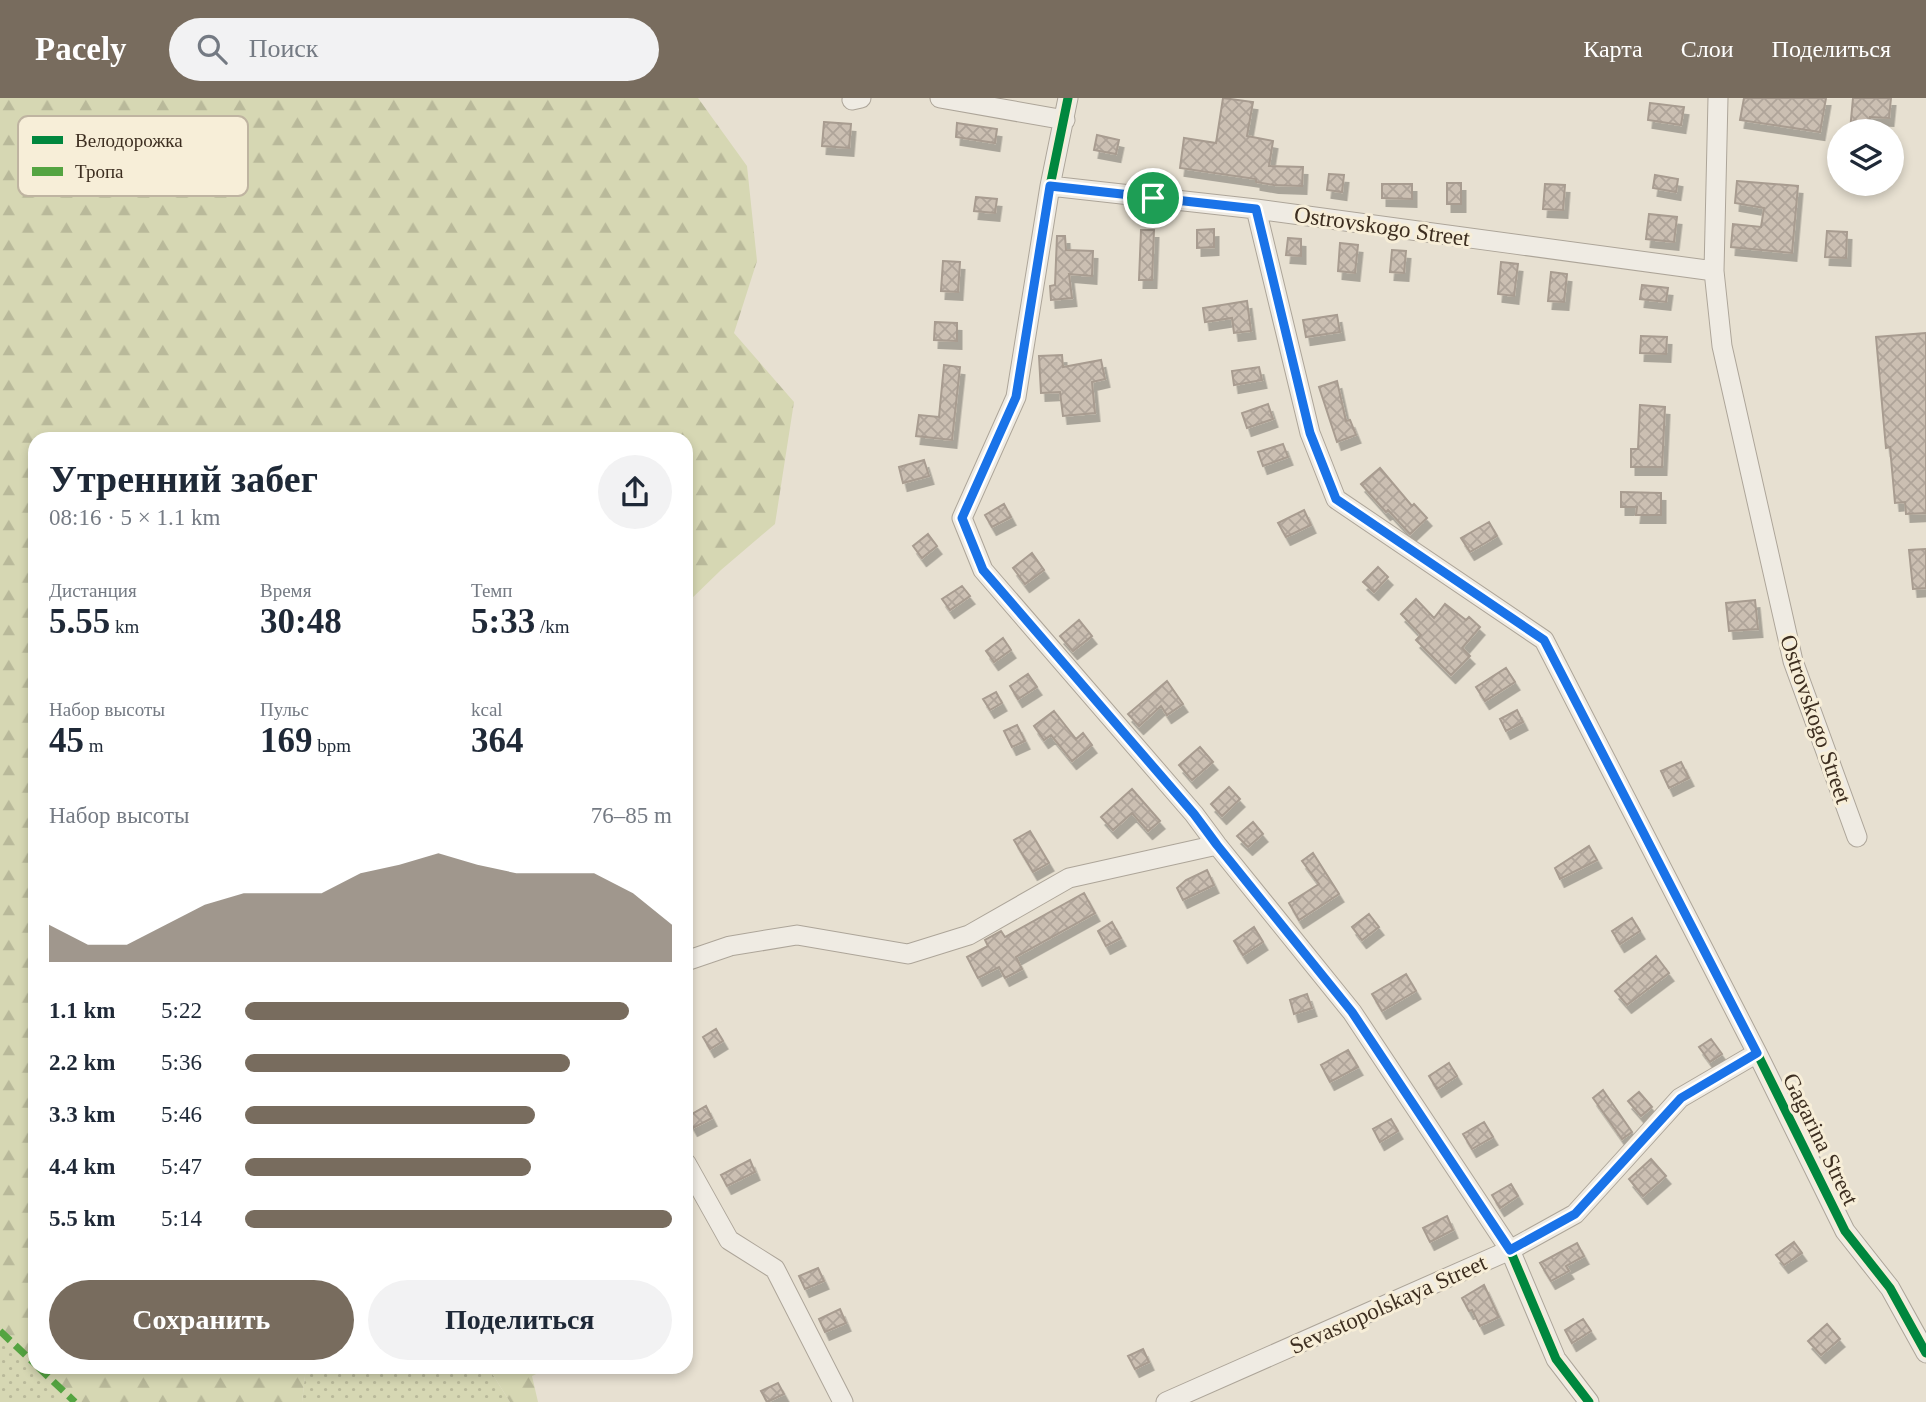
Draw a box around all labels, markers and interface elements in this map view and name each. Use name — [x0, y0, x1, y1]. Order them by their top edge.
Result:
search box — [169, 18, 659, 81]
icon: search — [193, 30, 231, 68]
text: Pacely — [35, 31, 127, 67]
text: Поиск — [249, 34, 319, 63]
text: Карта — [1583, 36, 1643, 62]
text: Слои — [1681, 36, 1734, 62]
text: Поделиться — [1772, 36, 1891, 62]
legend — [18, 116, 248, 196]
map controls — [1827, 119, 1904, 196]
button: layers — [1827, 119, 1904, 196]
text: Велодорожка — [75, 130, 183, 151]
text: Тропа — [75, 161, 124, 182]
pin — [1123, 168, 1183, 228]
icon: arrive — [1134, 179, 1172, 217]
street label: Ostrovskogo Street — [1293, 202, 1472, 251]
button: share — [598, 455, 672, 529]
text: Утренний забег — [49, 458, 318, 500]
text: 08:16 · 5 × 1.1 km — [49, 505, 220, 530]
text: Дистанция — [49, 580, 137, 601]
text: Время — [260, 580, 311, 601]
text: Темп — [471, 580, 513, 601]
text: 5.55 — [49, 602, 110, 641]
text: 30:48 — [260, 602, 342, 641]
text: 5:33 — [471, 602, 535, 641]
text: km — [110, 616, 139, 637]
text: /km — [535, 616, 569, 637]
street label: Ostrovskogo Street — [1775, 631, 1856, 807]
text: Набор высоты — [49, 699, 165, 720]
text: Пульс — [260, 699, 309, 720]
text: kcal — [471, 699, 503, 720]
text: 45 — [49, 721, 84, 760]
text: 169 — [260, 721, 313, 760]
text: 364 — [471, 721, 524, 760]
text: m — [84, 735, 104, 756]
text: bpm — [313, 735, 351, 756]
text: Набор высоты — [49, 803, 190, 828]
text: 76–85 m — [591, 803, 672, 828]
text: 1.1 km — [49, 998, 115, 1023]
text: 5:22 — [161, 998, 202, 1023]
text: 2.2 km — [49, 1050, 115, 1075]
text: 5:36 — [161, 1050, 202, 1075]
street label: Gagarina Street — [1778, 1069, 1864, 1210]
text: 3.3 km — [49, 1102, 115, 1127]
text: 5:46 — [161, 1102, 202, 1127]
text: 4.4 km — [49, 1154, 115, 1179]
text: 5:47 — [161, 1154, 202, 1179]
text: 5.5 km — [49, 1206, 115, 1231]
text: 5:14 — [161, 1206, 202, 1231]
street label: Sevastopolskaya Street — [1286, 1250, 1491, 1359]
button: Сохранить — [49, 1280, 354, 1360]
button: Поделиться — [368, 1280, 672, 1360]

